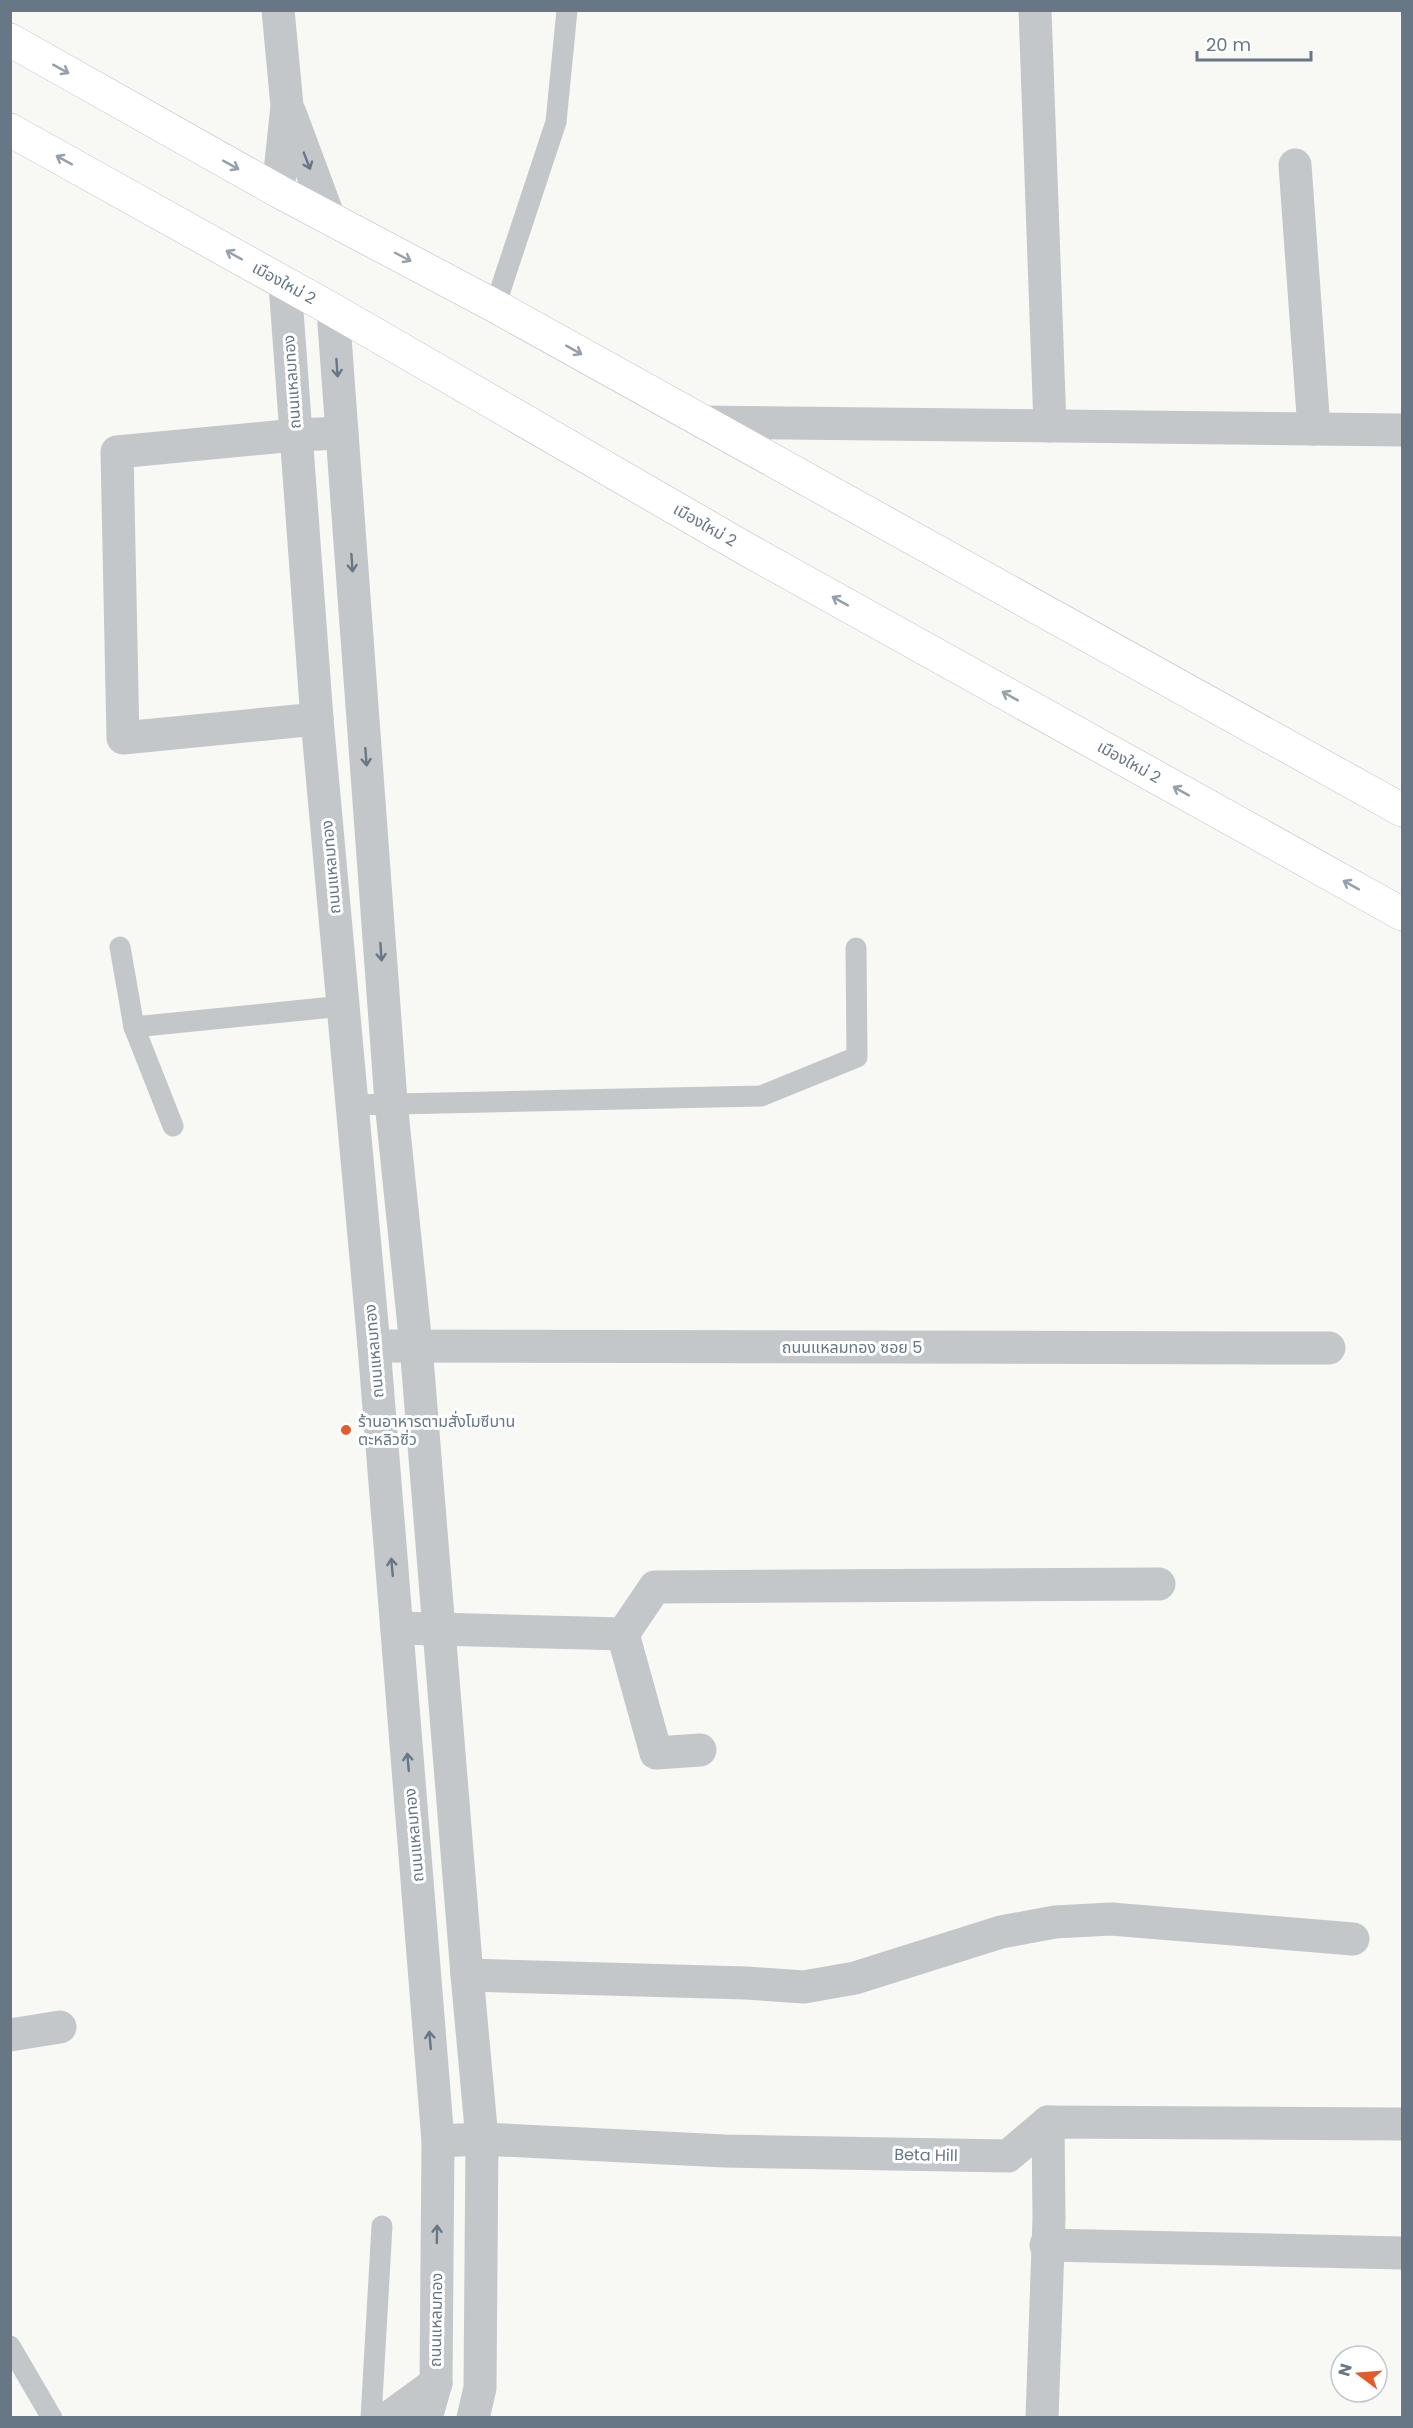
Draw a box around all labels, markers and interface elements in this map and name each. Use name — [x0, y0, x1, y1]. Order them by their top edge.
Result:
scale bar — [1197, 24, 1311, 62]
text: 20 m — [1206, 32, 1251, 57]
one-way arrow — [52, 64, 70, 75]
one-way arrow — [303, 151, 314, 170]
one-way arrow — [56, 154, 73, 166]
one-way arrow — [222, 159, 239, 171]
one-way arrow — [226, 249, 244, 260]
one-way arrow — [394, 251, 411, 263]
street label: เมืองใหม่ 2 — [248, 256, 320, 310]
street label: ถนนแหลมทอง — [277, 334, 307, 430]
one-way arrow — [565, 344, 582, 356]
one-way arrow — [332, 358, 343, 378]
street label: เมืองใหม่ 2 — [669, 498, 741, 552]
one-way arrow — [347, 552, 358, 572]
one-way arrow — [832, 595, 849, 607]
one-way arrow — [1002, 690, 1020, 701]
street label: เมืองใหม่ 2 — [1093, 735, 1165, 789]
one-way arrow — [361, 747, 372, 767]
one-way arrow — [1173, 784, 1190, 796]
street label: ถนนแหลมทอง — [315, 819, 347, 915]
one-way arrow — [1343, 879, 1361, 890]
one-way arrow — [376, 941, 387, 961]
street label: ถนนแหลมทอง — [358, 1303, 390, 1399]
street label: ถนนแหลมทอง ซอย 5 — [782, 1336, 922, 1359]
place label: ร้านอาหารตามสั่งโมซีบาน ตะหลิวซิ่ว — [358, 1410, 515, 1451]
marker: ร้านอาหารตามสั่งโมซีบาน ตะหลิวซิ่ว — [339, 1423, 353, 1437]
one-way arrow — [386, 1558, 397, 1578]
one-way arrow — [402, 1752, 413, 1772]
street label: ถนนแหลมทอง — [398, 1787, 430, 1883]
one-way arrow — [424, 2030, 435, 2050]
street label: Beta Hill — [894, 2143, 958, 2167]
one-way arrow — [431, 2225, 443, 2245]
street label: ถนนแหลมทอง — [424, 2273, 448, 2367]
north arrow — [1329, 2344, 1389, 2404]
text: N — [1332, 2361, 1358, 2379]

